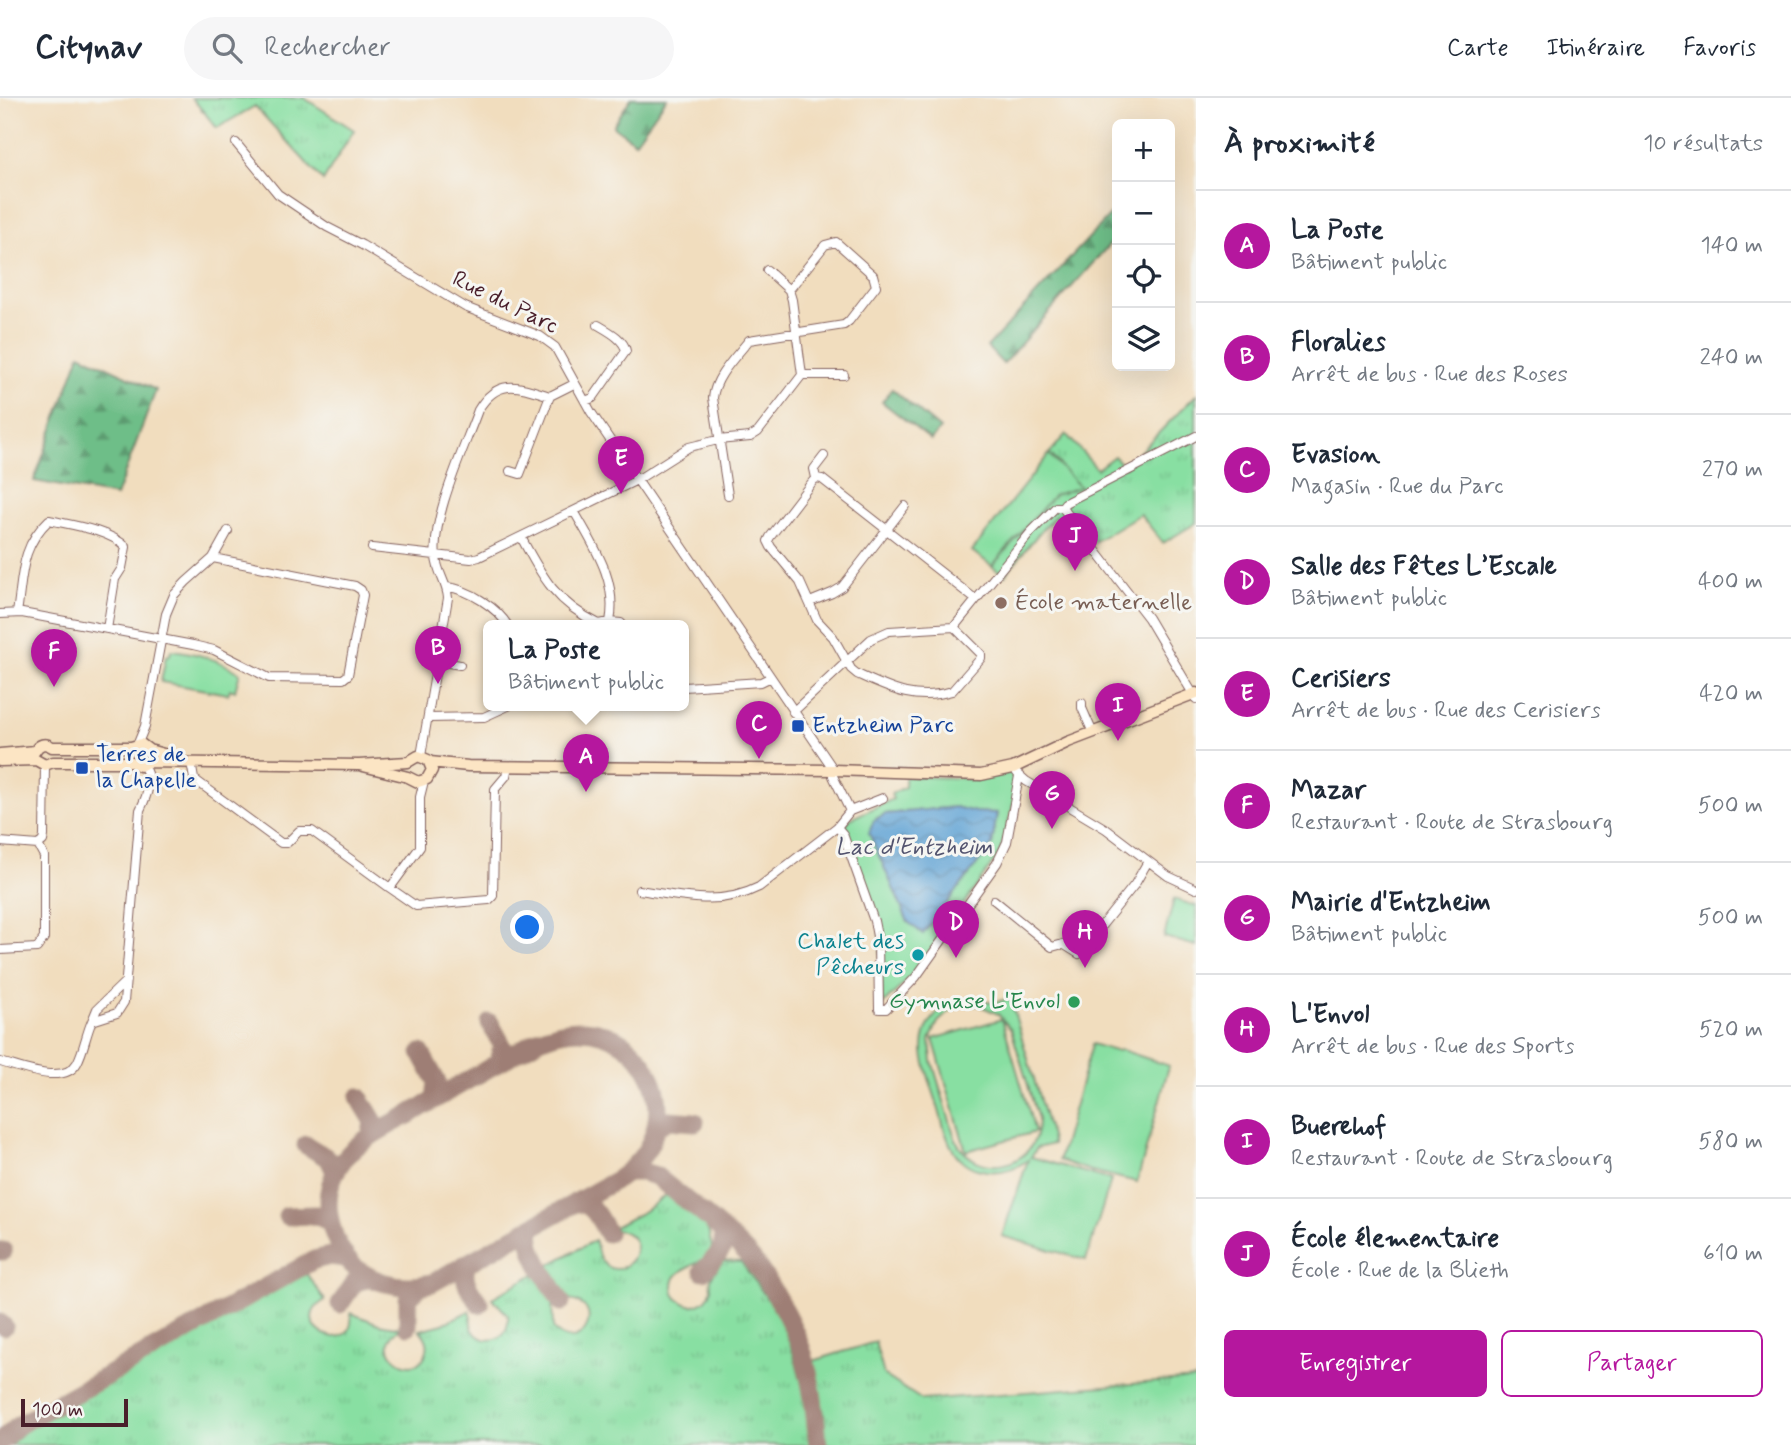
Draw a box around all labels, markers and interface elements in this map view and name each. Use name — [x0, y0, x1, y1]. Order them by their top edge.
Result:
search box — [184, 17, 674, 80]
text: Citynav — [35, 26, 142, 70]
icon: search — [208, 29, 246, 67]
text: Rechercher — [264, 31, 391, 65]
text: Carte — [1447, 33, 1509, 64]
text: Itinéraire — [1547, 33, 1645, 64]
text: Favoris — [1683, 33, 1756, 64]
map controls — [1112, 119, 1175, 371]
button: + — [1112, 119, 1175, 182]
text: À proximité — [1224, 124, 1375, 163]
text: 10 résultats — [1643, 129, 1763, 159]
button: − — [1112, 182, 1175, 245]
text: La Poste — [1291, 214, 1384, 248]
text: A — [1239, 231, 1255, 261]
text: 140 m — [1700, 231, 1763, 261]
button: locate — [1112, 245, 1175, 308]
text: Bâtiment public — [1291, 248, 1447, 278]
street label: Rue du Parc — [447, 264, 563, 342]
button: layers — [1112, 308, 1175, 371]
text: Floralies — [1291, 326, 1386, 360]
text: B — [1240, 343, 1254, 373]
text: 240 m — [1699, 343, 1763, 373]
text: Arrêt de bus · Rue des Roses — [1291, 360, 1568, 390]
pin: E — [598, 436, 644, 494]
text: Evasion — [1291, 438, 1380, 472]
text: C — [1239, 455, 1255, 485]
text: 270 m — [1702, 455, 1763, 485]
text: Magasin · Rue du Parc — [1291, 472, 1504, 502]
pin: J — [1052, 513, 1098, 571]
text: Salle des Fêtes L’Escale — [1291, 550, 1557, 584]
text: D — [1239, 567, 1255, 597]
text: 400 m — [1698, 567, 1763, 597]
text: Bâtiment public — [1291, 584, 1447, 614]
place label: École maternelle — [1015, 587, 1192, 618]
marker: École maternelle — [993, 595, 1009, 611]
popup — [483, 620, 689, 711]
pin: B — [415, 626, 461, 684]
pin: F — [31, 629, 77, 687]
text: La Poste — [508, 634, 601, 668]
text: Cerisiers — [1291, 662, 1391, 696]
text: Bâtiment public — [508, 668, 664, 698]
text: E — [1240, 679, 1254, 709]
text: 420 m — [1699, 679, 1763, 709]
pin: I — [1095, 683, 1141, 741]
text: Arrêt de bus · Rue des Cerisiers — [1291, 696, 1601, 726]
pin: C — [736, 701, 782, 759]
place label: Entzheim Parc — [812, 711, 954, 741]
marker: Entzheim Parc — [790, 718, 806, 734]
pin: A — [563, 734, 609, 792]
place label: Terres de la Chapelle — [96, 740, 196, 796]
marker: Terres de la Chapelle — [74, 760, 90, 776]
pin: G — [1029, 771, 1075, 829]
text: Mazar — [1291, 774, 1366, 808]
text: F — [1241, 791, 1253, 821]
text: 500 m — [1698, 791, 1763, 821]
text: Restaurant · Route de Strasbourg — [1291, 808, 1613, 838]
water label: Lac d'Entzheim — [835, 832, 993, 863]
text: Mairie d'Entzheim — [1291, 886, 1491, 920]
pin: D — [933, 900, 979, 958]
text: G — [1239, 903, 1255, 933]
text: 500 m — [1698, 903, 1763, 933]
your location — [510, 910, 544, 944]
pin: H — [1062, 910, 1108, 968]
text: Bâtiment public — [1291, 920, 1447, 950]
place label: Chalet des Pêcheurs — [797, 927, 904, 983]
marker: Chalet des Pêcheurs — [910, 947, 926, 963]
place label: Gymnase L'Envol — [889, 987, 1060, 1017]
marker: Gymnase L'Envol — [1066, 994, 1082, 1010]
text: L'Envol — [1291, 998, 1369, 1032]
text: H — [1239, 1015, 1255, 1045]
text: 520 m — [1699, 1015, 1763, 1045]
text: Arrêt de bus · Rue des Sports — [1291, 1032, 1574, 1062]
text: Buerehof — [1291, 1110, 1386, 1144]
text: I — [1241, 1127, 1253, 1157]
text: 580 m — [1698, 1127, 1763, 1157]
text: Restaurant · Route de Strasbourg — [1291, 1144, 1613, 1174]
text: École élementaire — [1291, 1222, 1499, 1256]
text: J — [1240, 1239, 1254, 1269]
text: 610 m — [1703, 1239, 1763, 1269]
text: École · Rue de la Blieth — [1291, 1256, 1509, 1286]
button: Enregistrer — [1224, 1330, 1487, 1397]
button: Partager — [1501, 1330, 1763, 1397]
scale bar — [21, 1396, 128, 1428]
text: 100 m — [32, 1398, 83, 1423]

